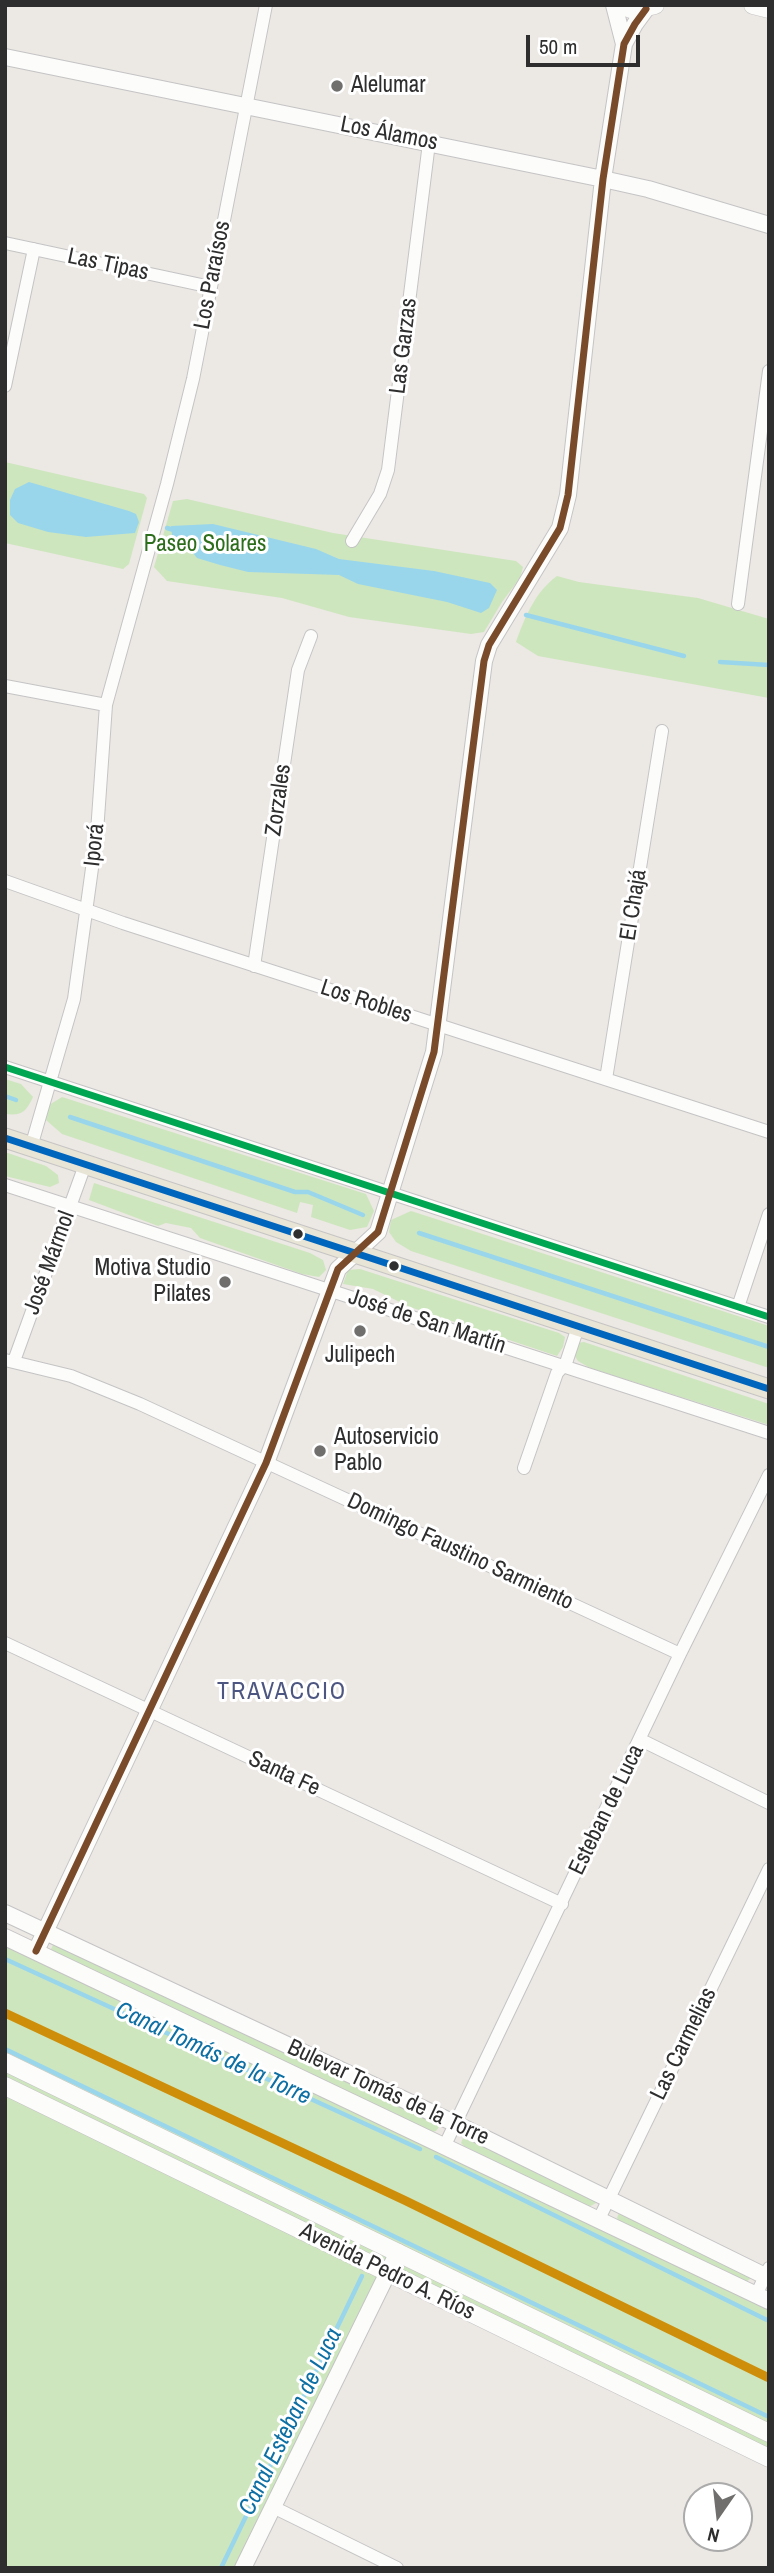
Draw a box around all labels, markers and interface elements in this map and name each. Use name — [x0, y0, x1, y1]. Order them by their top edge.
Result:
scale bar — [529, 21, 643, 65]
text: 50 m — [539, 32, 577, 61]
place label: Alelumar — [351, 72, 425, 100]
marker: Alelumar — [329, 78, 345, 94]
street label: Los Álamos — [338, 111, 440, 157]
street label: Los Paraísos — [189, 218, 237, 332]
street label: Las Tipas — [65, 243, 151, 287]
street label: Las Garzas — [384, 296, 424, 396]
park label: Paseo Solares — [144, 531, 266, 559]
street label: Zorzales — [260, 762, 298, 838]
street label: Iporá — [79, 822, 111, 868]
street label: El Chajá — [615, 868, 653, 942]
street label: Los Robles — [317, 974, 415, 1030]
street label: José Mármol — [19, 1208, 81, 1318]
unlabelled marker — [291, 1227, 305, 1241]
place label: Motiva Studio Pilates — [95, 1255, 211, 1309]
unlabelled marker — [387, 1259, 401, 1273]
marker: Motiva Studio Pilates — [217, 1274, 233, 1290]
street label: José de San Martín — [345, 1284, 509, 1360]
marker: Julipech — [352, 1323, 368, 1339]
place label: Julipech — [325, 1342, 395, 1370]
place label: Autoservicio Pablo — [334, 1424, 439, 1478]
marker: Autoservicio Pablo — [312, 1443, 328, 1459]
street label: Domingo Faustino Sarmiento — [342, 1487, 578, 1617]
district label: TRAVACCIO — [218, 1679, 346, 1707]
street label: Esteban de Luca — [564, 1740, 650, 1880]
street label: Santa Fe — [244, 1746, 324, 1802]
street label: Las Carmelias — [645, 1983, 723, 2105]
water label: Canal Tomás de la Torre — [111, 1996, 315, 2112]
street label: Bulevar Tomás de la Torre — [283, 2034, 493, 2152]
street label: Avenida Pedro A. Ríos — [295, 2218, 479, 2326]
water label: Canal Esteban de Luca — [233, 2324, 349, 2520]
north arrow — [683, 2482, 753, 2552]
text: N — [705, 2521, 722, 2549]

